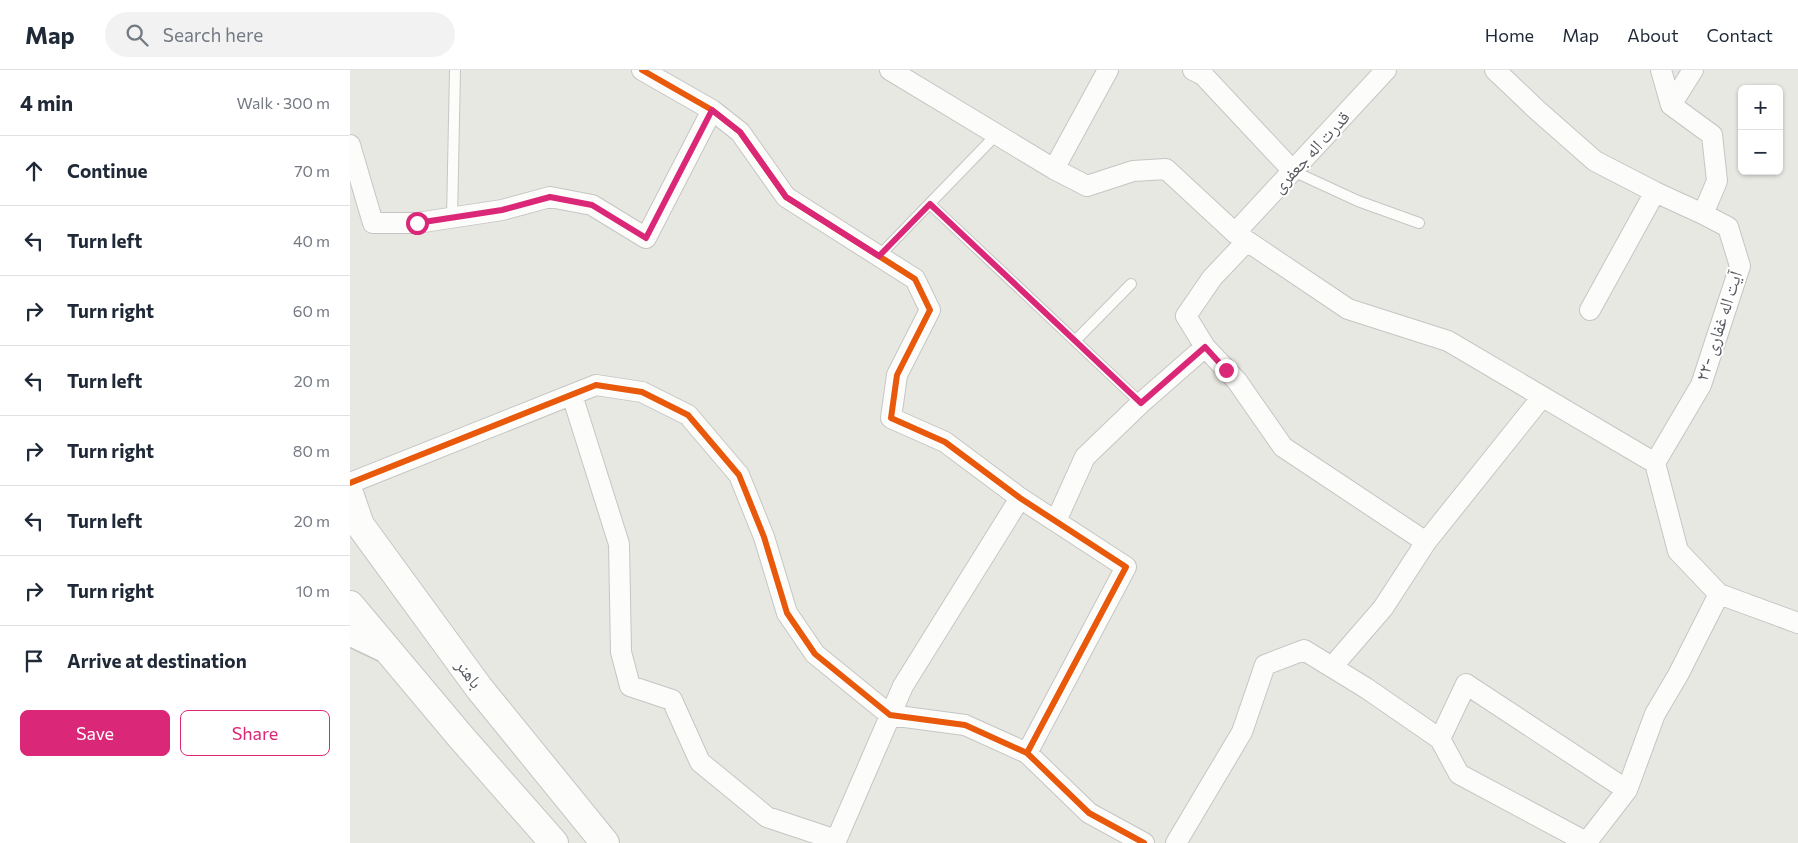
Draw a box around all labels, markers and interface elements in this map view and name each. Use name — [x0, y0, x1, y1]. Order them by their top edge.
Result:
search box — [105, 12, 455, 57]
text: Map — [25, 20, 75, 49]
icon: search — [123, 21, 151, 49]
text: Search here — [163, 23, 263, 46]
text: Home — [1485, 24, 1534, 46]
text: Map — [1562, 24, 1599, 46]
text: About — [1627, 24, 1679, 46]
text: Contact — [1707, 24, 1773, 46]
map controls — [1738, 85, 1783, 175]
button: + — [1738, 85, 1783, 130]
text: 4 min — [20, 90, 73, 115]
text: Walk · 300 m — [236, 93, 330, 112]
street label: قدرت اله جعفری — [1267, 106, 1355, 198]
button: − — [1738, 130, 1783, 175]
icon: ahead — [20, 157, 48, 185]
text: Continue — [67, 159, 147, 182]
text: 70 m — [294, 161, 330, 180]
route start — [406, 212, 429, 235]
icon: left — [20, 227, 48, 255]
text: Turn left — [67, 229, 142, 252]
text: 40 m — [293, 231, 330, 250]
street label: ۲۲- آیت اله غفاری — [1690, 268, 1747, 384]
icon: right — [20, 297, 48, 325]
text: Turn right — [67, 299, 154, 322]
text: 60 m — [293, 301, 330, 320]
route end — [1215, 359, 1238, 382]
icon: left — [20, 367, 48, 395]
text: Turn left — [67, 369, 142, 392]
text: 20 m — [294, 371, 330, 390]
icon: right — [20, 437, 48, 465]
text: Turn right — [67, 439, 154, 462]
text: 80 m — [293, 441, 330, 460]
icon: left — [20, 507, 48, 535]
text: Turn left — [67, 509, 142, 532]
text: 20 m — [294, 511, 330, 530]
icon: right — [20, 577, 48, 605]
text: Turn right — [67, 579, 154, 602]
text: 10 m — [296, 581, 330, 600]
icon: arrive — [20, 647, 48, 675]
text: Arrive at destination — [67, 649, 247, 672]
street label: باهنر — [451, 654, 488, 693]
button: Save — [20, 710, 170, 756]
button: Share — [180, 710, 330, 756]

